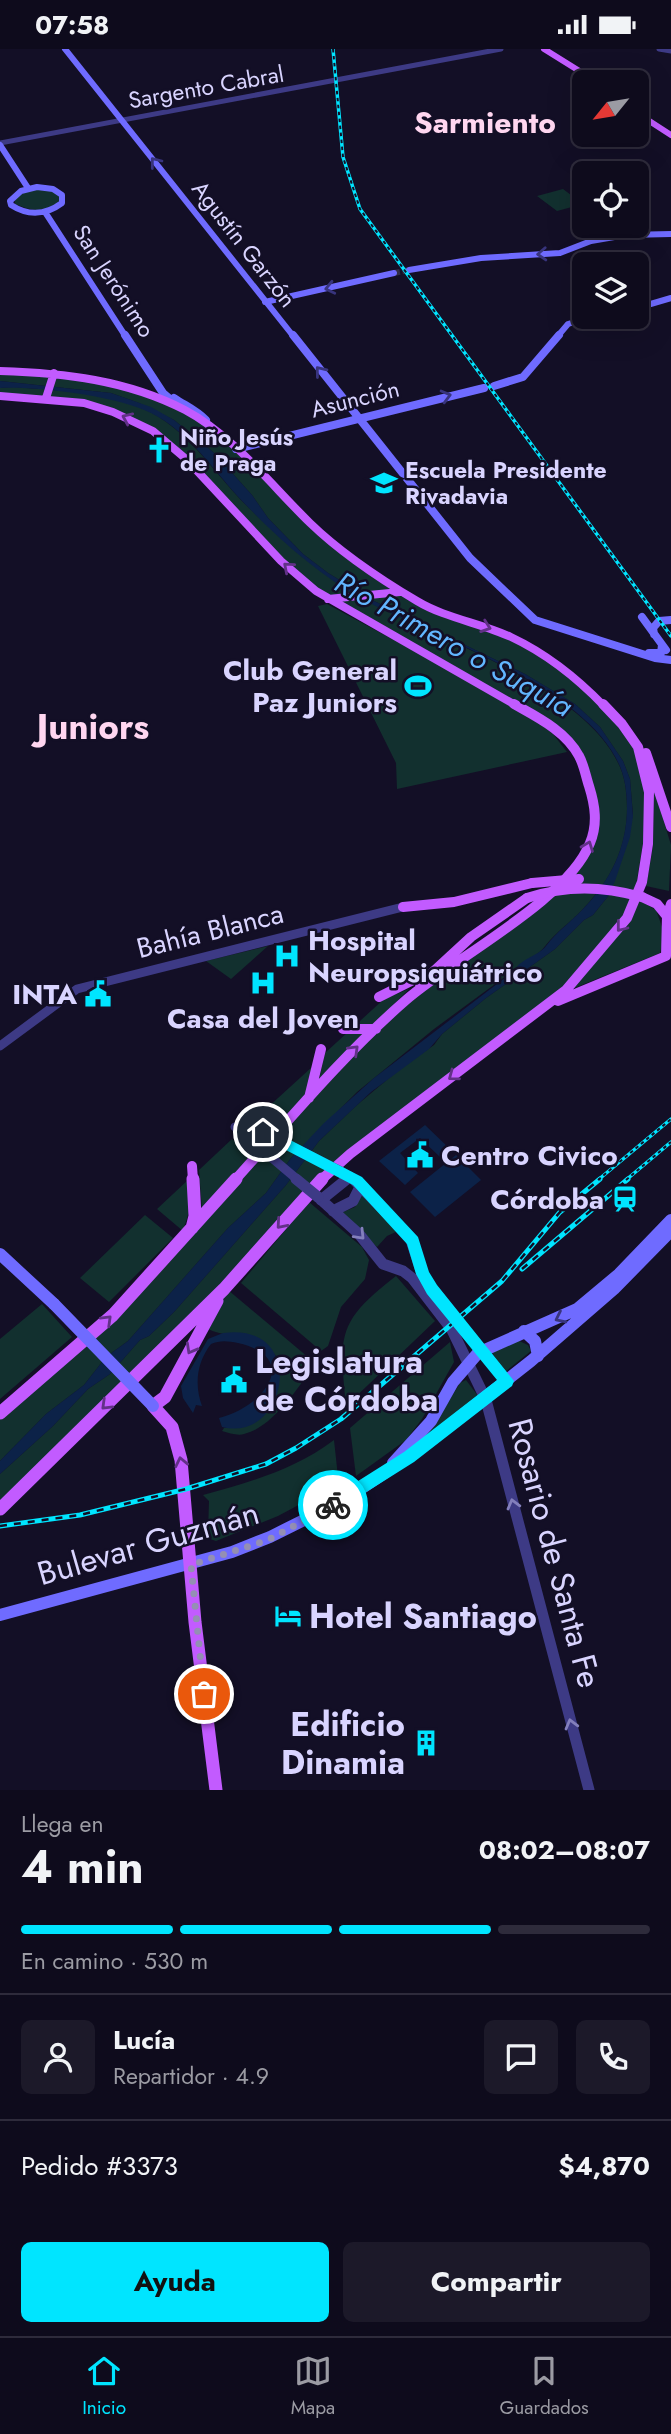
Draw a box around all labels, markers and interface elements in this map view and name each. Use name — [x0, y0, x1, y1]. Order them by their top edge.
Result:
text: 07:58 — [35, 6, 109, 44]
street label: Sargento Cabral — [126, 57, 286, 117]
north arrow — [572, 70, 649, 147]
map controls — [572, 70, 649, 329]
district label: Sarmiento — [414, 101, 556, 144]
one-way arrow — [150, 158, 163, 170]
button: locate — [572, 161, 649, 238]
street label: Agustín Garzón — [184, 173, 304, 315]
street label: San Jerónimo — [65, 218, 163, 344]
one-way arrow — [536, 246, 547, 261]
button: layers — [572, 252, 649, 329]
one-way arrow — [324, 279, 336, 294]
one-way arrow — [316, 366, 328, 379]
street label: Asunción — [307, 372, 403, 426]
one-way arrow — [440, 390, 452, 404]
one-way arrow — [122, 412, 134, 426]
place label: Niño Jesús de Praga — [180, 420, 293, 480]
church icon: Niño Jesús de Praga — [144, 435, 174, 465]
place label: Escuela Presidente Rivadavia — [405, 453, 607, 513]
school or university icon: Escuela Presidente Rivadavia — [369, 468, 399, 498]
water label: Río Primero o Suquía — [327, 561, 581, 727]
one-way arrow — [283, 563, 296, 575]
one-way arrow — [479, 619, 491, 634]
place label: Club General Paz Juniors — [223, 650, 397, 723]
sports icon: Club General Paz Juniors — [403, 671, 433, 701]
district label: Juniors — [31, 702, 149, 752]
one-way arrow — [580, 841, 594, 853]
street label: Bahía Blanca — [132, 893, 288, 969]
one-way arrow — [616, 919, 629, 932]
place label: Hospital Neuropsiquiátrico — [308, 920, 543, 993]
hospital icon: Hospital Neuropsiquiátrico — [272, 941, 302, 971]
hospital icon: Casa del Joven — [248, 968, 278, 998]
place label: INTA — [12, 974, 77, 1015]
public building icon: INTA — [83, 979, 113, 1009]
place label: Casa del Joven — [167, 998, 359, 1039]
one-way arrow — [346, 1046, 359, 1059]
one-way arrow — [448, 1067, 461, 1080]
pin — [233, 1102, 293, 1162]
icon: home — [244, 1113, 282, 1151]
place label: Centro Civico — [441, 1135, 618, 1176]
public building icon: Centro Civico — [405, 1140, 435, 1170]
place label: Córdoba — [490, 1179, 604, 1220]
station icon: Córdoba — [610, 1184, 640, 1214]
one-way arrow — [277, 1216, 290, 1229]
one-way arrow — [351, 1227, 364, 1240]
one-way arrow — [555, 1309, 567, 1323]
one-way arrow — [98, 1315, 111, 1328]
place label: Legislatura de Córdoba — [255, 1338, 438, 1423]
one-way arrow — [185, 1342, 199, 1354]
public building icon: Legislatura de Córdoba — [219, 1365, 249, 1395]
one-way arrow — [102, 1396, 115, 1409]
street label: Rosario de Santa Fe — [496, 1413, 614, 1693]
one-way arrow — [175, 1456, 190, 1468]
courier — [298, 1470, 368, 1540]
icon: bike — [314, 1486, 352, 1524]
street label: Bulevar Guzmán — [32, 1489, 264, 1597]
one-way arrow — [507, 1498, 521, 1510]
place label: Hotel Santiago — [309, 1593, 537, 1640]
hotel icon: Hotel Santiago — [273, 1601, 303, 1631]
pin — [174, 1664, 234, 1724]
icon: bag — [185, 1675, 223, 1713]
place label: Edificio Dinamia — [281, 1701, 405, 1786]
one-way arrow — [565, 1718, 580, 1730]
building icon: Edificio Dinamia — [411, 1728, 441, 1758]
text: Llega en — [21, 1807, 103, 1841]
text: 08:02–08:07 — [479, 1831, 650, 1869]
text: 4 min — [21, 1834, 144, 1900]
text: En camino · 530 m — [21, 1944, 208, 1978]
button: person — [21, 2020, 95, 2094]
button: chat — [484, 2020, 558, 2094]
button: phone — [576, 2020, 650, 2094]
text: Lucía — [113, 2021, 175, 2059]
text: Repartidor · 4.9 — [113, 2059, 269, 2093]
text: Pedido #3373 — [21, 2147, 178, 2185]
text: $4,870 — [558, 2147, 650, 2185]
button: Ayuda — [21, 2242, 329, 2322]
button: Compartir — [343, 2242, 650, 2322]
tab: Inicio — [82, 2352, 126, 2421]
tab: Mapa — [291, 2352, 335, 2421]
tab: Guardados — [500, 2352, 589, 2421]

